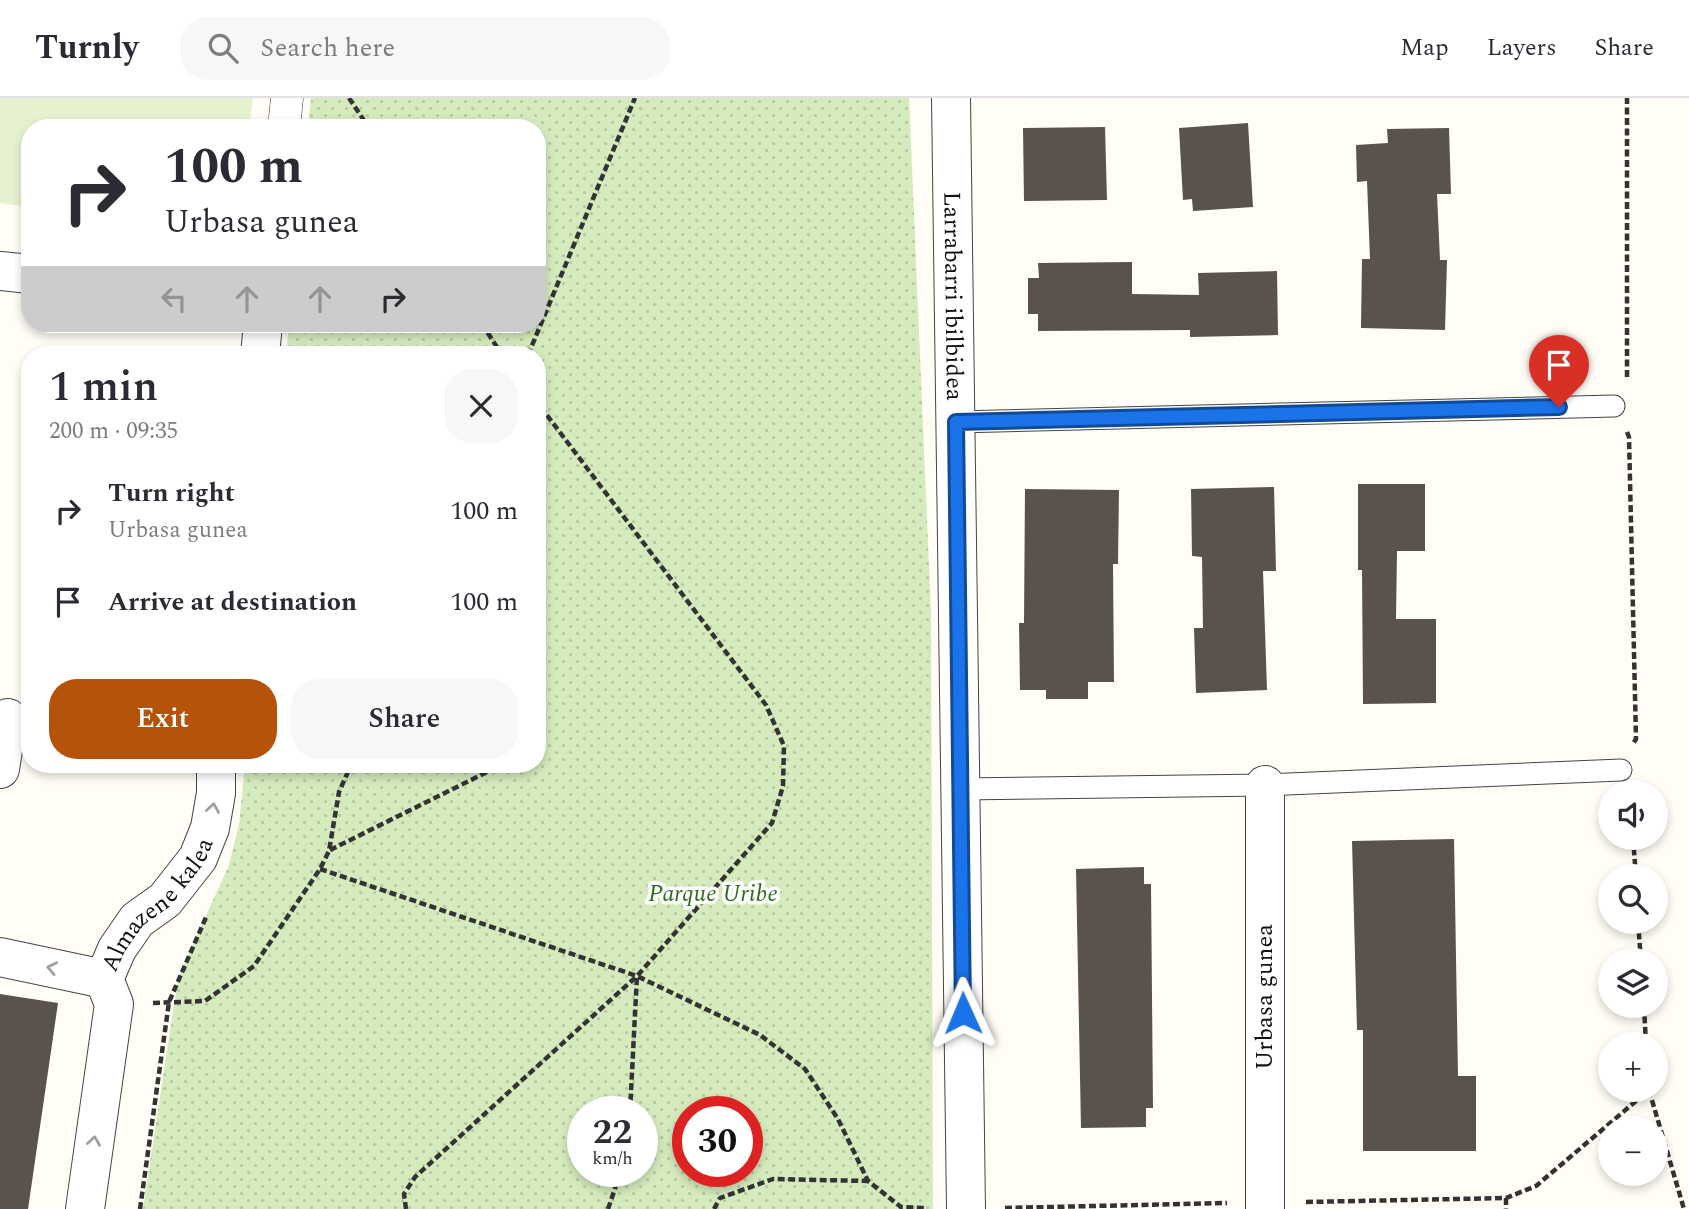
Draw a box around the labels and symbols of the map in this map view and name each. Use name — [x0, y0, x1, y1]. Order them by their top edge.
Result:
street label: Larrabarri ibilbidea — [933, 191, 972, 401]
pin — [1529, 335, 1589, 407]
one-way arrow — [205, 802, 220, 814]
street label: Almazene kalea — [92, 832, 223, 978]
park label: Parque Uribe — [648, 876, 778, 912]
street label: Urbasa gunea — [1247, 924, 1283, 1070]
one-way arrow — [46, 962, 58, 976]
position arrow — [926, 976, 1000, 1050]
speed limit sign: 30 — [672, 1096, 763, 1187]
one-way arrow — [87, 1136, 102, 1147]

